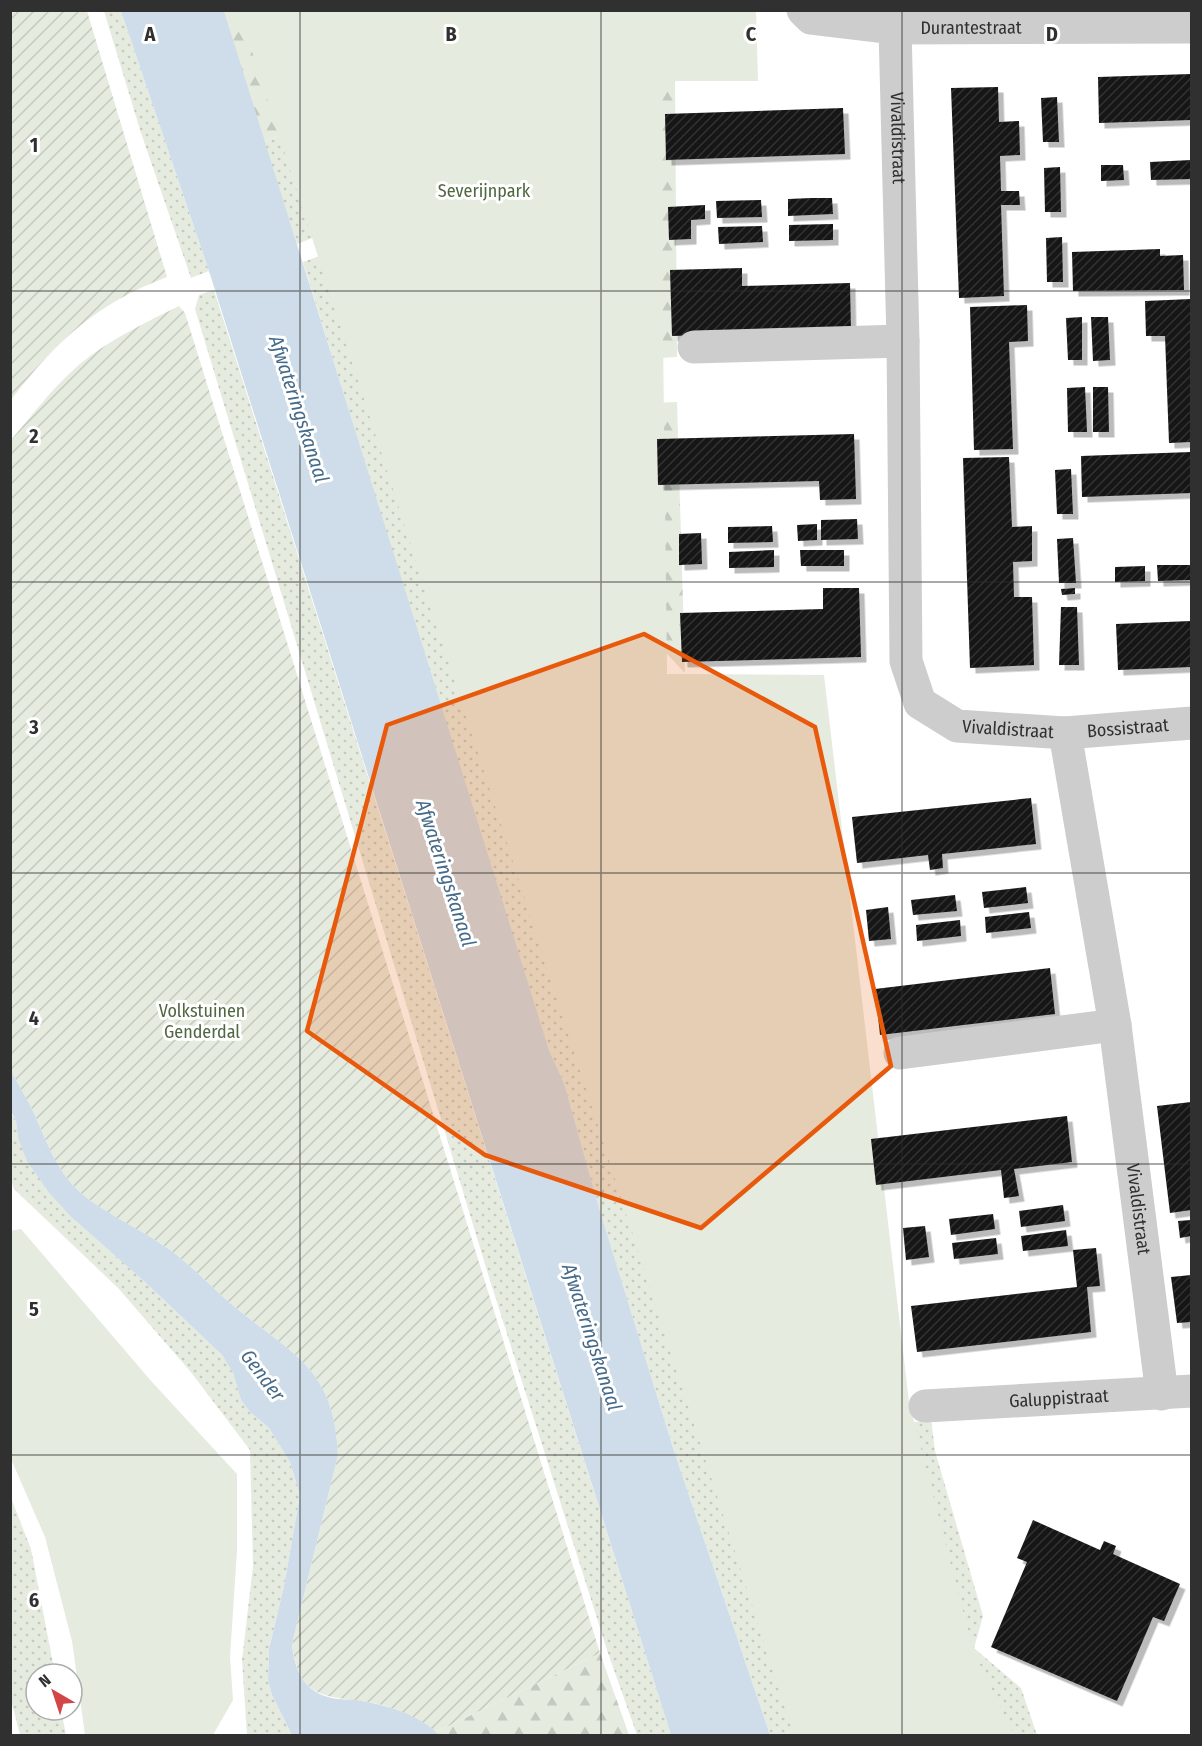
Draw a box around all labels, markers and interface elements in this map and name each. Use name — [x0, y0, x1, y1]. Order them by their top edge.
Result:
street label: Durantestraat — [920, 17, 1022, 39]
text: A — [144, 22, 157, 46]
text: B — [445, 22, 457, 46]
text: C — [746, 22, 757, 46]
text: D — [1046, 22, 1058, 46]
street label: Vivaldistraat — [886, 92, 910, 184]
text: 1 — [30, 133, 38, 157]
park label: Severijnpark — [438, 180, 531, 202]
water label: Afwateringskanaal — [264, 331, 334, 486]
text: 2 — [28, 424, 39, 448]
street label: Bossistraat — [1086, 714, 1170, 742]
text: 3 — [28, 715, 39, 739]
street label: Vivaldistraat — [962, 715, 1055, 743]
water label: Afwateringskanaal — [411, 795, 481, 950]
park label: Volkstuinen Genderdal — [159, 1000, 245, 1043]
text: 4 — [29, 1006, 39, 1030]
street label: Vivaldistraat — [1122, 1162, 1155, 1256]
water label: Afwateringskanaal — [557, 1259, 627, 1414]
text: 5 — [29, 1297, 39, 1321]
water label: Gender — [236, 1344, 291, 1406]
street label: Galuppistraat — [1008, 1385, 1109, 1412]
text: 6 — [29, 1588, 39, 1612]
north arrow — [24, 1662, 84, 1722]
text: N — [35, 1670, 55, 1691]

